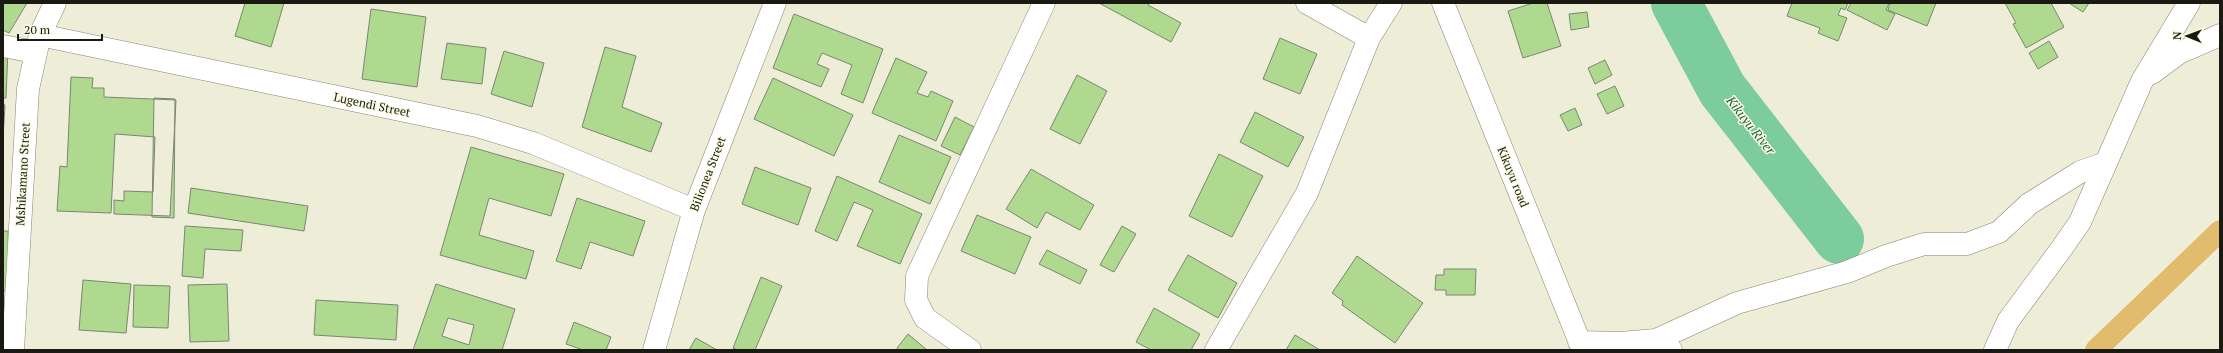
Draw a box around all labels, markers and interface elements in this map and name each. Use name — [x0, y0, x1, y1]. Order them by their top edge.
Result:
scale bar — [18, 16, 102, 42]
north arrow — [2167, 16, 2207, 56]
text: 20 m — [24, 22, 51, 37]
text: N — [2170, 31, 2184, 40]
street label: Lugendi Street — [332, 89, 412, 120]
water label: Kikuyu River — [1722, 91, 1780, 159]
street label: Mshikamano Street — [12, 121, 33, 226]
street label: Bilionea Street — [686, 134, 729, 213]
street label: Kikuyu road — [1494, 144, 1533, 210]

